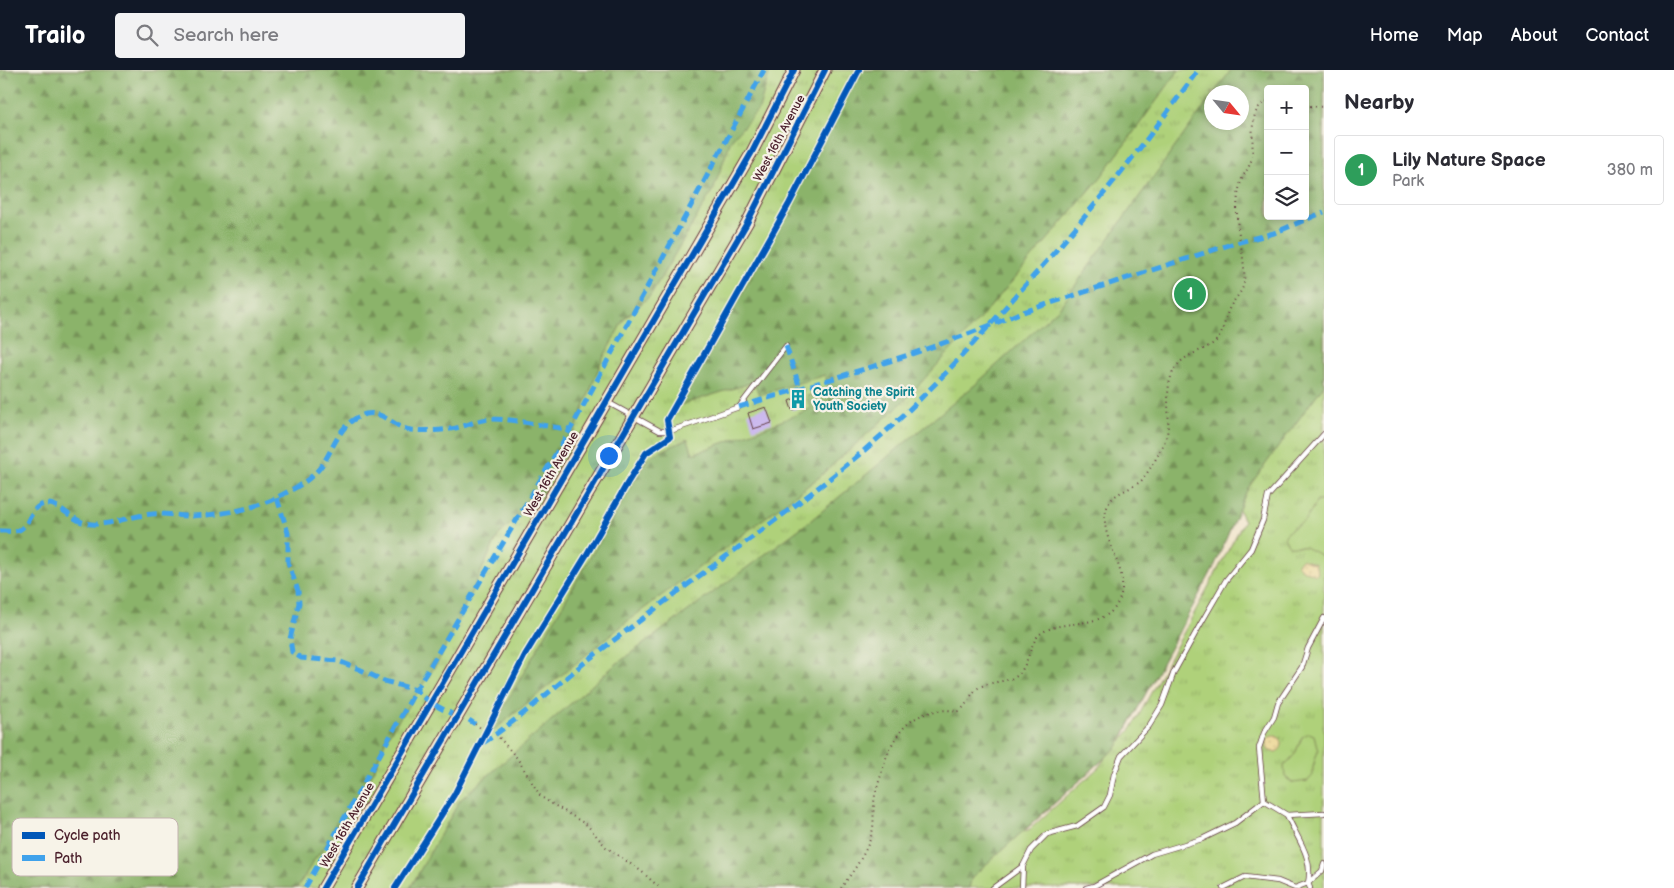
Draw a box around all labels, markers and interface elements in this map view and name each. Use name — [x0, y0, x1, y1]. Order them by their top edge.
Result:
search box — [115, 13, 465, 58]
text: Trailo — [25, 21, 85, 50]
icon: search — [133, 21, 161, 49]
text: Search here — [173, 24, 279, 47]
text: Home — [1370, 25, 1419, 46]
text: Map — [1447, 25, 1483, 46]
text: About — [1511, 25, 1558, 46]
text: Contact — [1586, 25, 1649, 46]
north arrow — [1204, 85, 1249, 130]
map controls — [1264, 85, 1309, 220]
button: + — [1264, 85, 1309, 130]
text: Nearby — [1344, 90, 1414, 115]
street label: West 16th Avenue — [750, 92, 809, 184]
button: − — [1264, 130, 1309, 175]
text: Lily Nature Space — [1392, 149, 1546, 172]
text: 1 — [1358, 161, 1364, 180]
text: 380 m — [1607, 161, 1653, 180]
text: Park — [1392, 172, 1424, 191]
button: layers — [1264, 175, 1309, 220]
pin: 1 — [1174, 275, 1206, 313]
place label: Catching the Spirit Youth Society — [813, 385, 915, 414]
building icon: Catching the Spirit Youth Society — [787, 388, 809, 410]
street label: West 16th Avenue — [521, 429, 582, 520]
your location — [596, 443, 622, 469]
street label: West 16th Avenue — [317, 780, 378, 871]
legend — [12, 818, 178, 876]
text: Cycle path — [54, 827, 121, 844]
text: Path — [54, 850, 82, 867]

